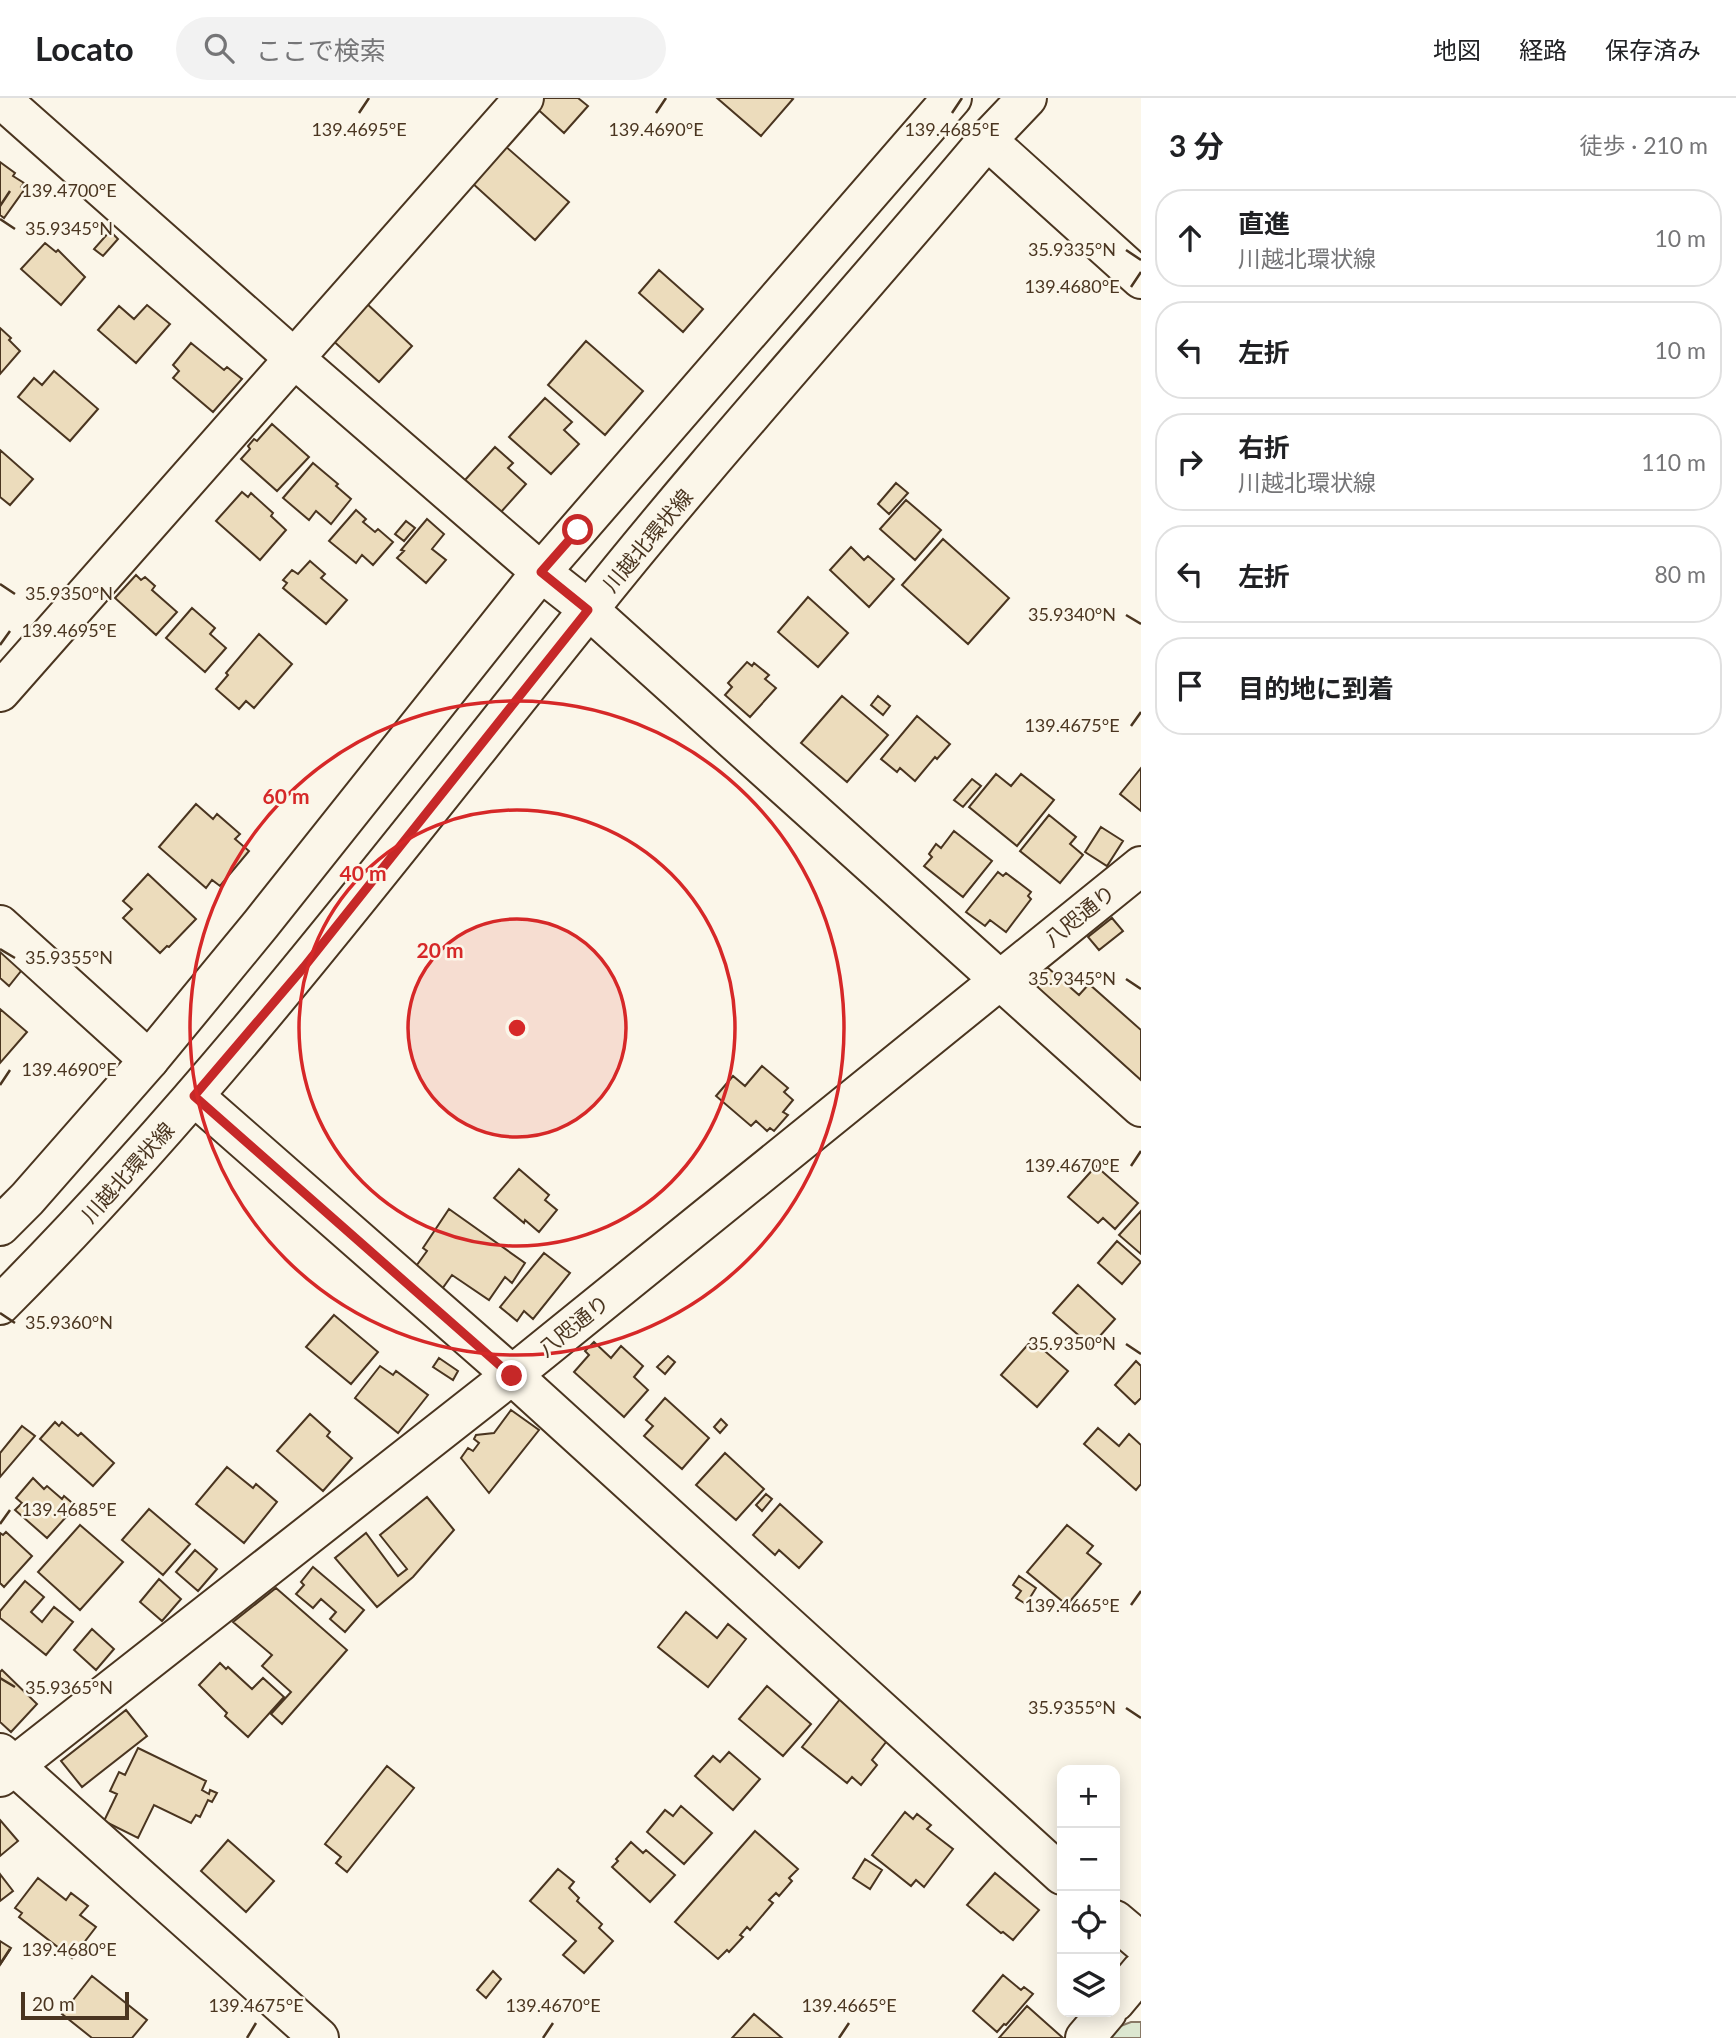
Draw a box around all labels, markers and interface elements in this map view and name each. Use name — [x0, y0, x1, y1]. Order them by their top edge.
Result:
search box — [176, 17, 666, 80]
text: Locato — [35, 28, 134, 68]
icon: search — [200, 29, 238, 67]
text: ここで検索 — [256, 34, 386, 66]
text: 地図 — [1433, 35, 1481, 64]
text: 経路 — [1519, 35, 1567, 64]
text: 保存済み — [1605, 35, 1701, 64]
text: 139.4695°E — [311, 118, 407, 140]
text: 139.4690°E — [608, 118, 704, 140]
text: 139.4685°E — [904, 118, 1000, 140]
text: 3 分 — [1169, 127, 1224, 163]
text: 徒歩 · 210 m — [1579, 131, 1708, 159]
text: 139.4700°E — [21, 179, 117, 201]
text: 直進 — [1238, 207, 1290, 239]
text: 35.9345°N — [25, 217, 113, 239]
icon: ahead — [1171, 219, 1209, 257]
text: 10 m — [1655, 224, 1706, 252]
text: 35.9335°N — [1028, 238, 1116, 260]
text: 川越北環状線 — [1238, 244, 1376, 272]
text: 139.4680°E — [1024, 275, 1120, 297]
icon: left — [1171, 331, 1209, 369]
text: 左折 — [1238, 336, 1290, 368]
text: 10 m — [1655, 336, 1706, 364]
text: 右折 — [1238, 431, 1290, 463]
icon: right — [1171, 443, 1209, 481]
text: 110 m — [1641, 448, 1706, 476]
text: 川越北環状線 — [1238, 468, 1376, 496]
street label: 川越北環状線 — [597, 484, 697, 596]
route start — [562, 514, 593, 545]
icon: left — [1171, 555, 1209, 593]
text: 左折 — [1238, 560, 1290, 592]
text: 80 m — [1655, 560, 1706, 588]
text: 35.9350°N — [25, 582, 113, 604]
text: 35.9340°N — [1028, 603, 1116, 625]
text: 139.4695°E — [21, 619, 117, 641]
icon: arrive — [1171, 667, 1209, 705]
text: 目的地に到着 — [1238, 672, 1394, 704]
text: 139.4675°E — [1024, 714, 1120, 736]
text: 60 m — [262, 783, 310, 808]
text: 40 m — [339, 860, 387, 885]
street label: 八咫通り — [1038, 879, 1120, 951]
text: 20 m — [416, 937, 464, 962]
text: 35.9355°N — [25, 946, 113, 968]
text: 35.9345°N — [1028, 967, 1116, 989]
centre of rings — [505, 1016, 529, 1040]
text: 139.4690°E — [21, 1058, 117, 1080]
street label: 川越北環状線 — [76, 1117, 178, 1227]
text: 139.4670°E — [1024, 1154, 1120, 1176]
street label: 八咫通り — [532, 1289, 614, 1361]
text: 35.9360°N — [25, 1311, 113, 1333]
text: 35.9350°N — [1028, 1332, 1116, 1354]
route end — [496, 1360, 527, 1391]
text: 139.4685°E — [21, 1498, 117, 1520]
text: 139.4665°E — [1024, 1594, 1120, 1616]
text: 35.9365°N — [25, 1676, 113, 1698]
text: 35.9355°N — [1028, 1696, 1116, 1718]
map controls — [1057, 1765, 1120, 2017]
button: + — [1057, 1765, 1120, 1828]
button: − — [1057, 1828, 1120, 1891]
button: locate — [1057, 1891, 1120, 1954]
text: 139.4680°E — [21, 1938, 117, 1960]
button: layers — [1057, 1954, 1120, 2017]
scale bar — [21, 1989, 130, 2021]
text: 20 m — [32, 1992, 75, 2015]
text: 139.4675°E — [208, 1994, 304, 2016]
text: 139.4670°E — [505, 1994, 601, 2016]
text: 139.4665°E — [801, 1994, 897, 2016]

